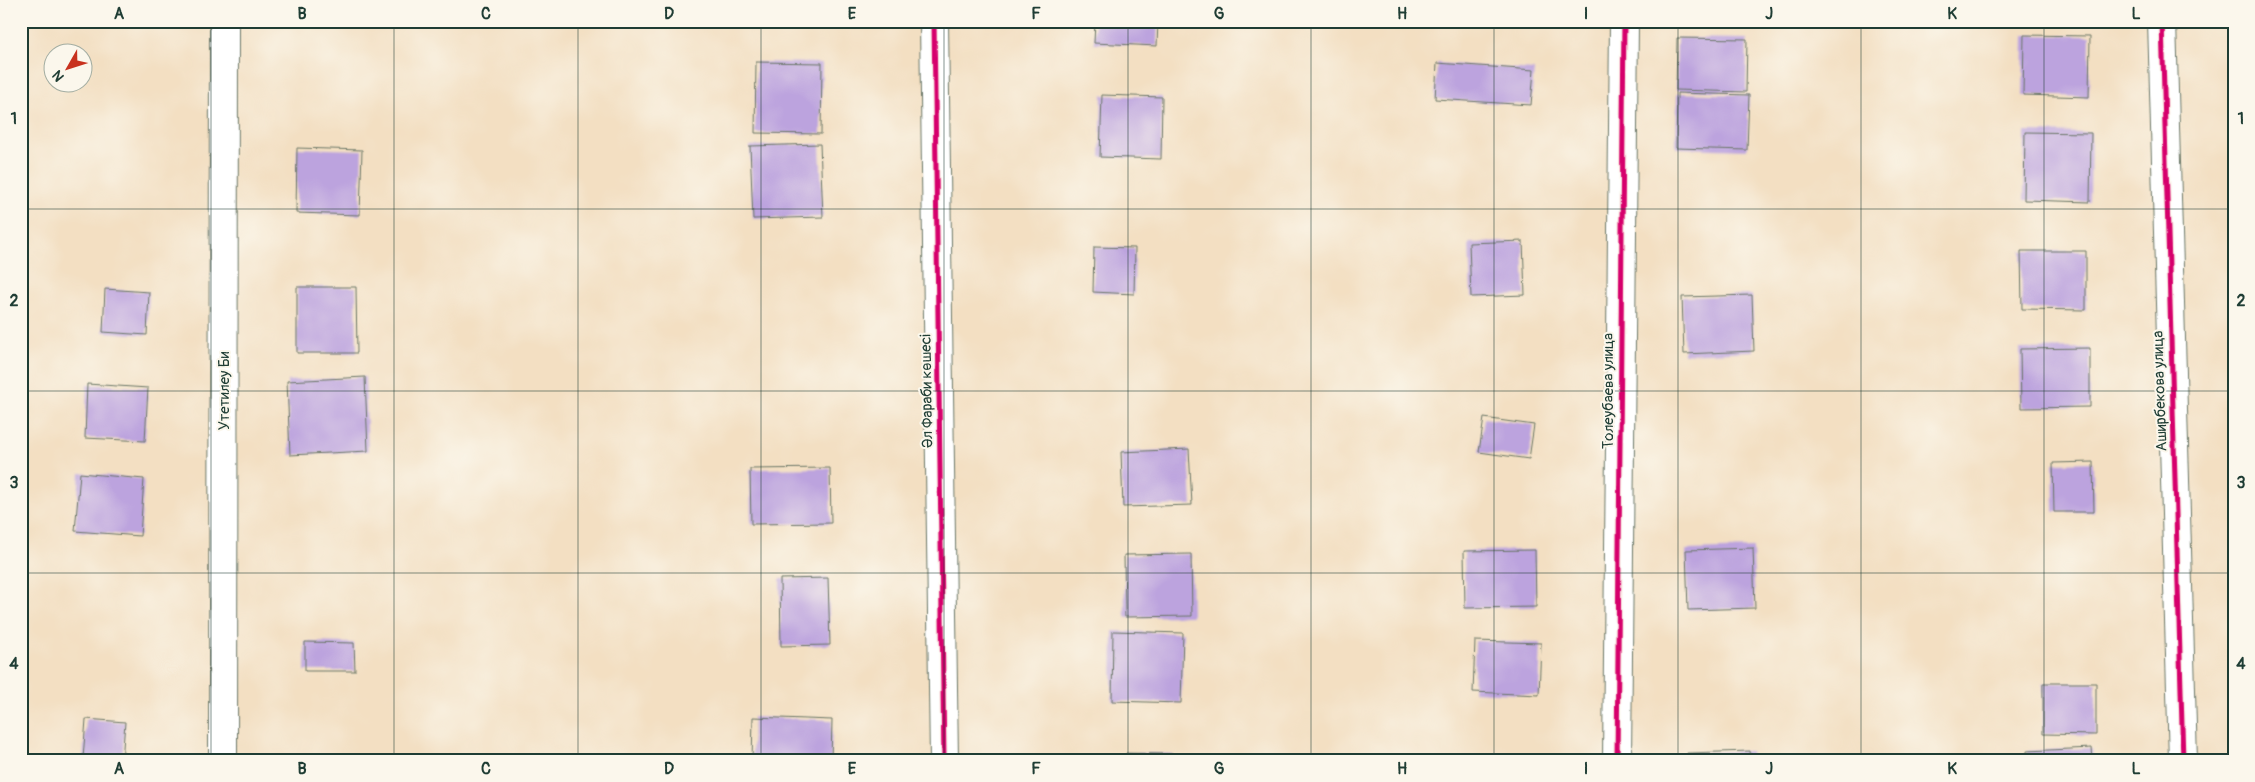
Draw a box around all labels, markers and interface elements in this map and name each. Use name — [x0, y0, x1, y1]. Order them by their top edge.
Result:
text: A — [114, 4, 125, 24]
text: B — [297, 4, 307, 24]
text: C — [481, 4, 491, 24]
text: D — [664, 4, 674, 24]
text: E — [848, 4, 857, 24]
text: F — [1031, 4, 1041, 24]
text: G — [1214, 4, 1225, 24]
text: H — [1397, 4, 1407, 24]
text: I — [1584, 4, 1588, 24]
text: J — [1765, 4, 1773, 24]
text: K — [1947, 4, 1957, 24]
text: L — [2131, 4, 2141, 24]
north arrow — [42, 42, 92, 92]
text: N — [49, 67, 68, 85]
text: 1 — [11, 109, 17, 129]
text: 1 — [2238, 109, 2244, 129]
text: 2 — [10, 291, 19, 311]
text: 2 — [2237, 291, 2246, 311]
street label: Аширбекова улица — [2148, 330, 2172, 452]
street label: Толеубаева улица — [1599, 333, 1618, 449]
street label: Әл Фараби көшесі — [917, 334, 937, 448]
street label: Утетилеу Би — [215, 351, 234, 430]
text: 3 — [10, 473, 19, 493]
text: 3 — [2237, 473, 2246, 493]
text: 4 — [9, 654, 19, 674]
text: 4 — [2236, 654, 2246, 674]
text: A — [114, 759, 125, 779]
text: B — [297, 759, 307, 779]
text: C — [481, 759, 491, 779]
text: D — [664, 759, 674, 779]
text: E — [848, 759, 857, 779]
text: F — [1031, 759, 1041, 779]
text: G — [1214, 759, 1225, 779]
text: H — [1397, 759, 1407, 779]
text: I — [1584, 759, 1588, 779]
text: J — [1765, 759, 1773, 779]
text: K — [1947, 759, 1957, 779]
text: L — [2131, 759, 2141, 779]

